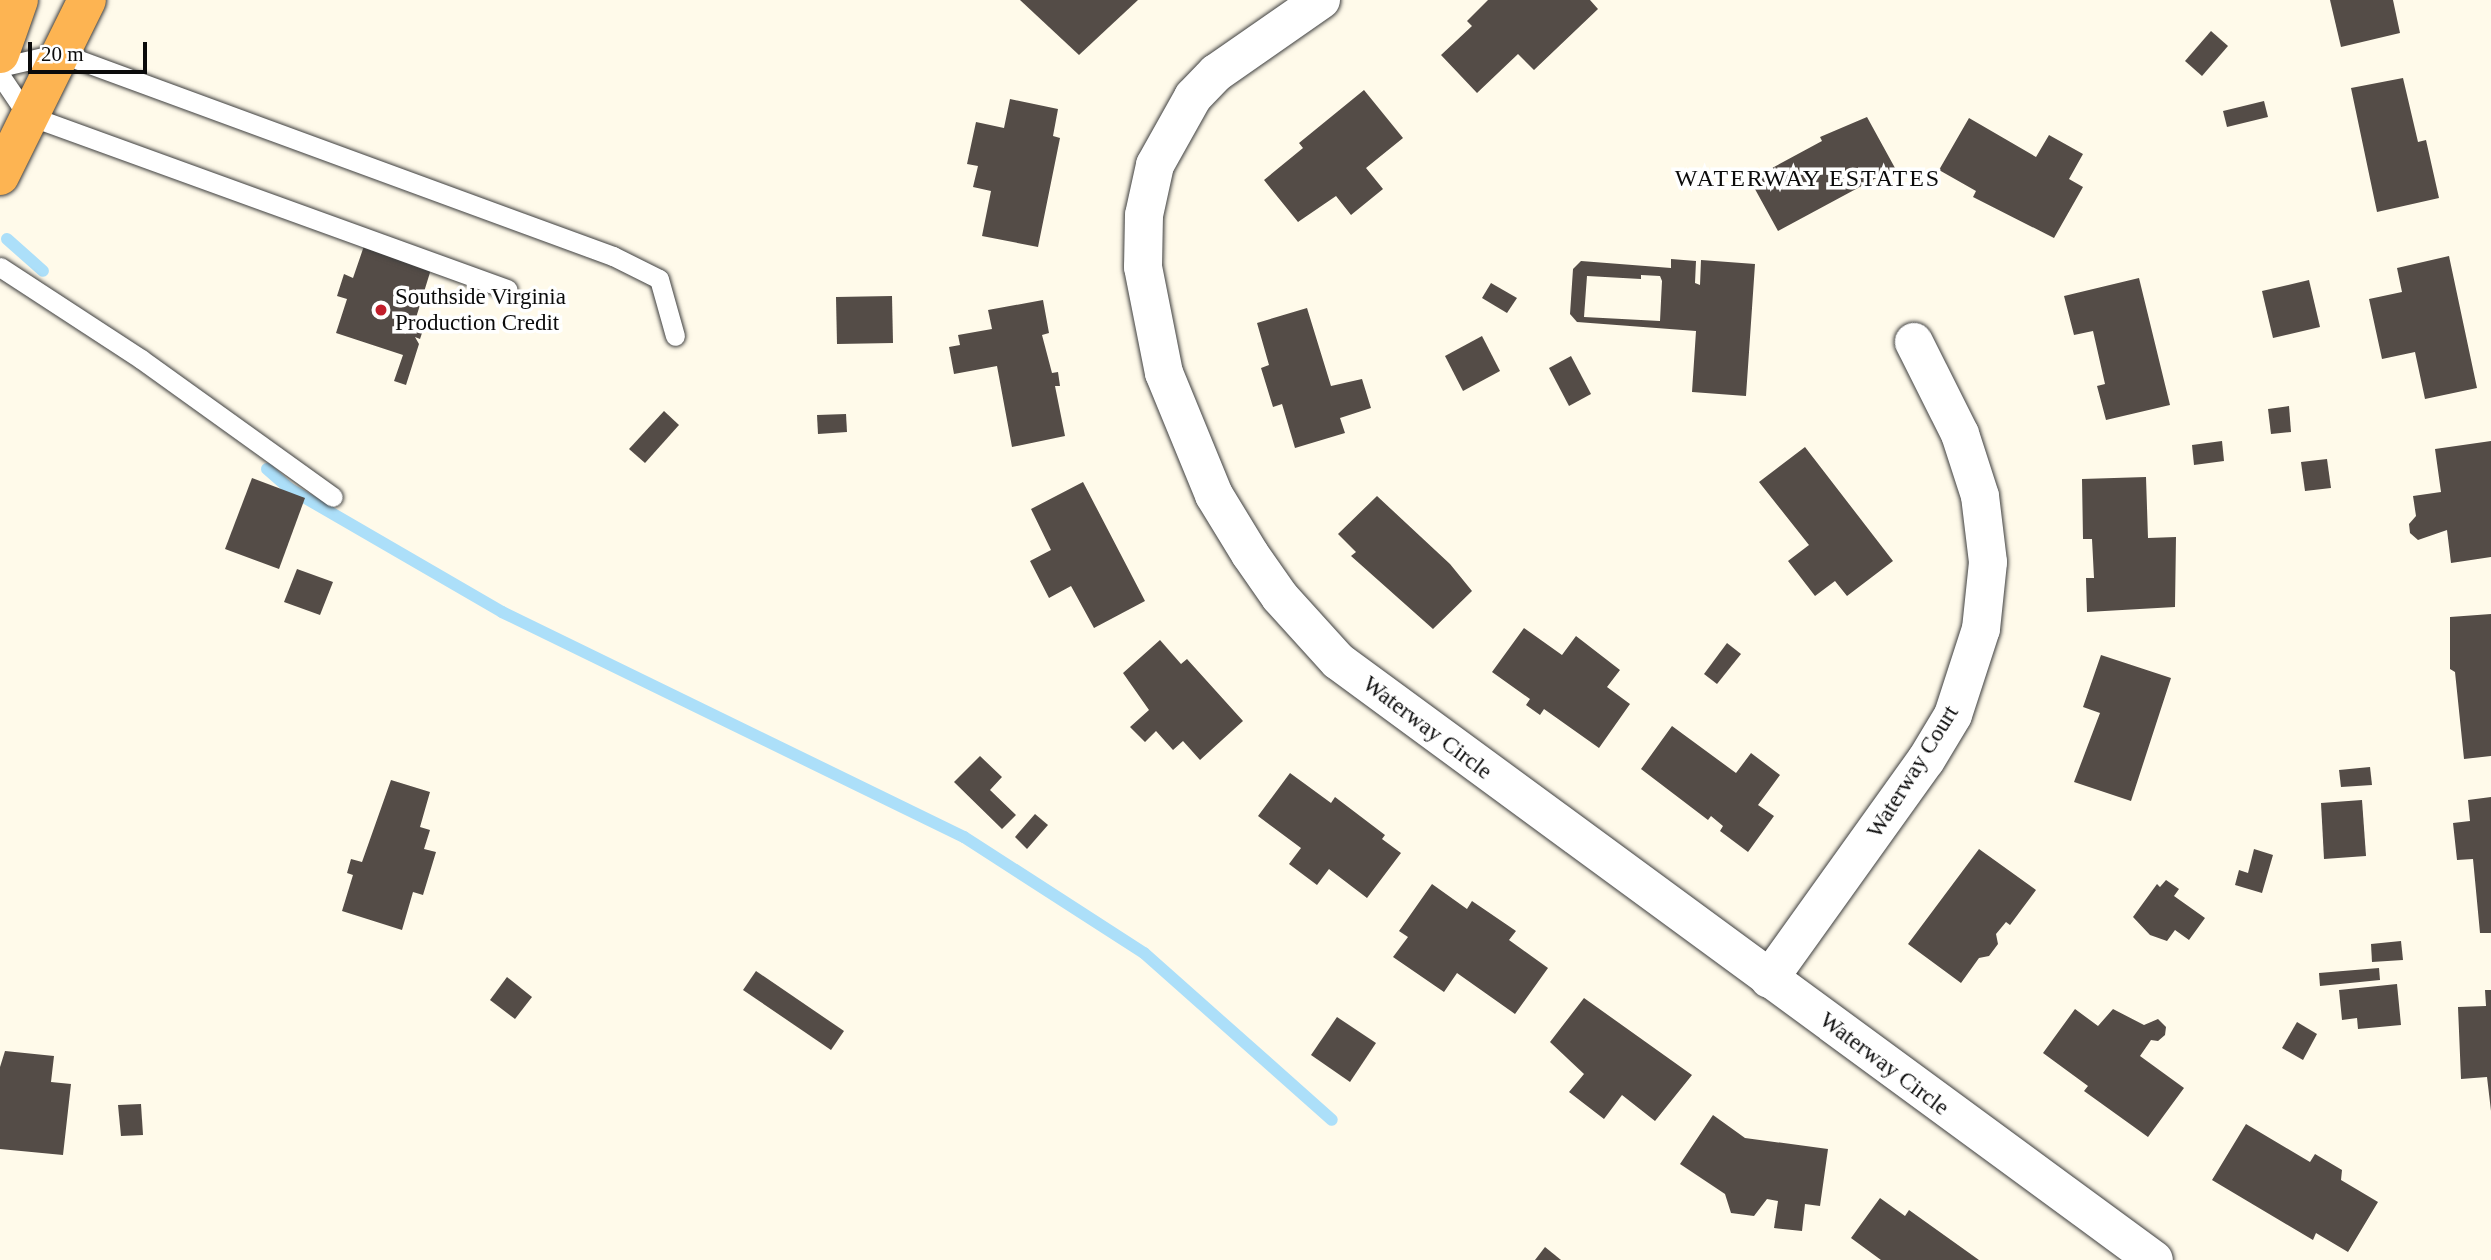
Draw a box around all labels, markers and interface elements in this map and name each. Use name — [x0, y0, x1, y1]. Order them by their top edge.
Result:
scale bar — [32, 28, 150, 72]
text: 20 m — [41, 42, 84, 66]
district label: WATERWAY ESTATES — [1676, 165, 1940, 193]
place label: Southside Virginia Production Credit — [395, 283, 566, 337]
marker: Southside Virginia Production Credit — [373, 302, 389, 318]
street label: Waterway Circle — [1357, 670, 1497, 786]
street label: Waterway Court — [1861, 701, 1965, 843]
street label: Waterway Circle — [1814, 1006, 1954, 1122]

